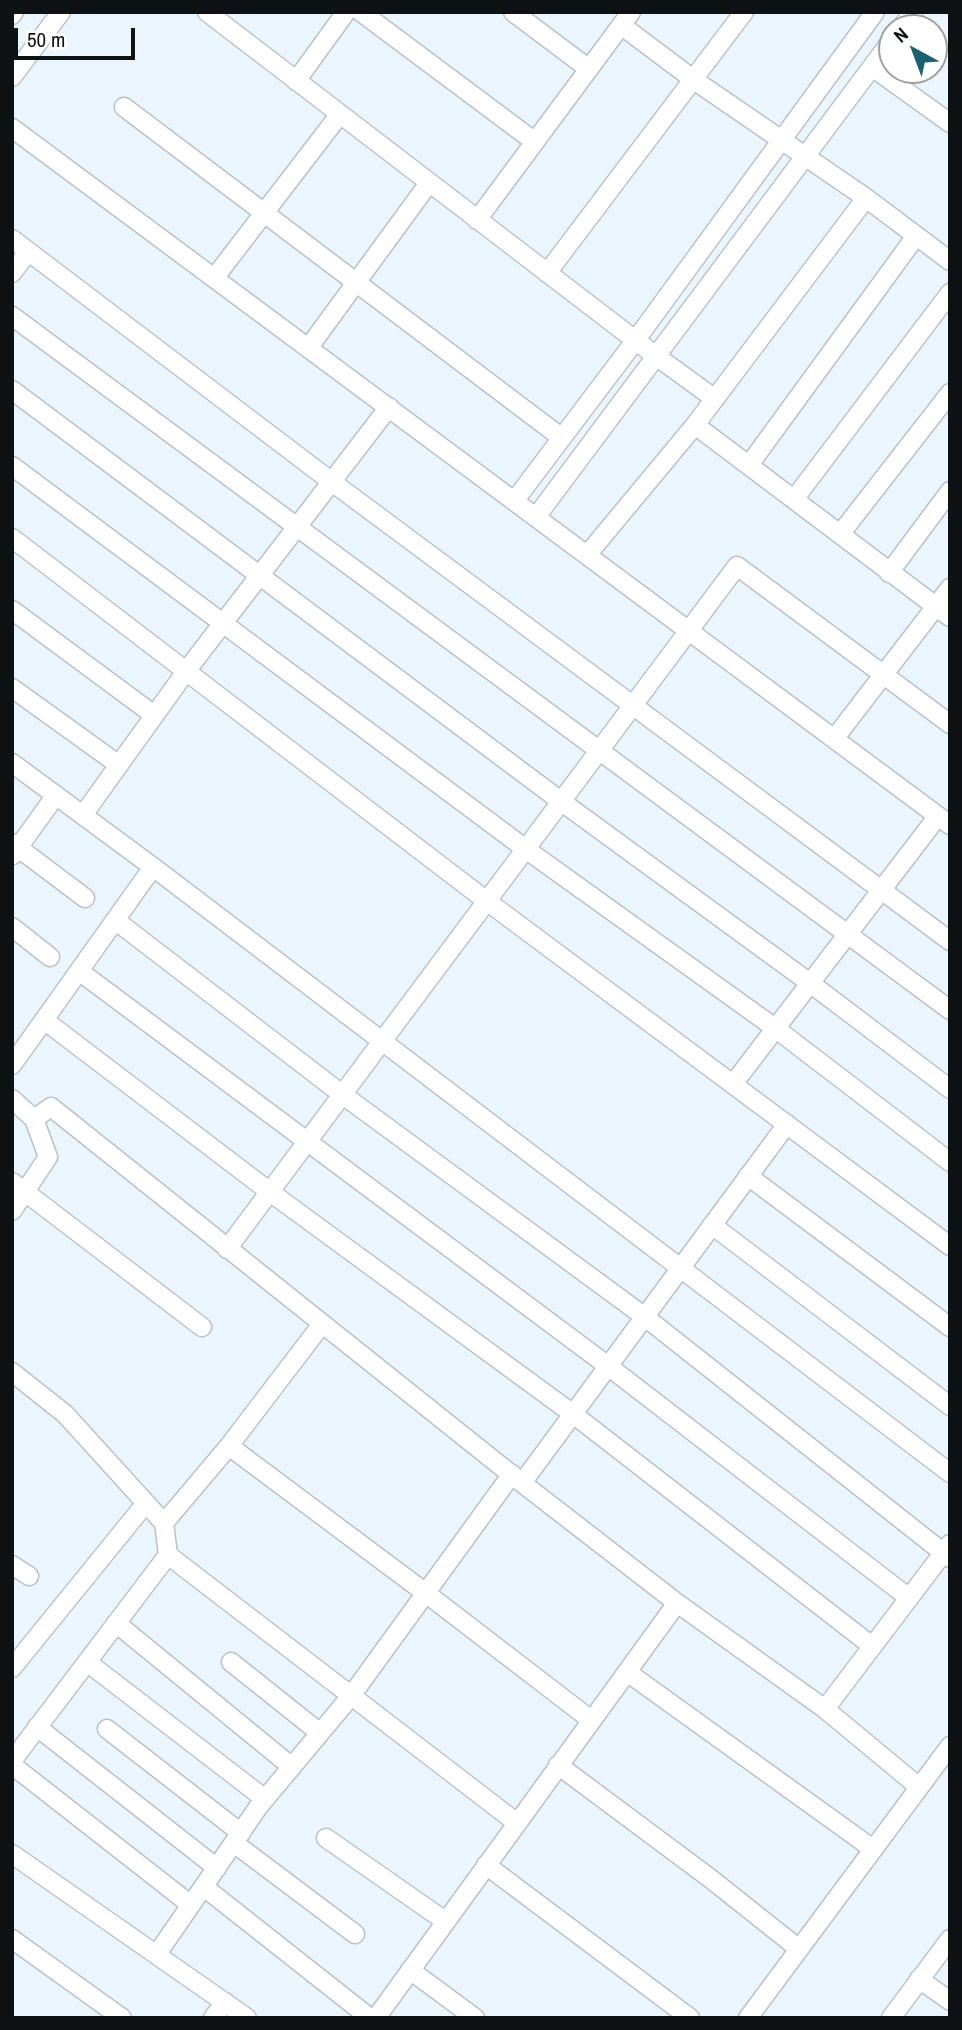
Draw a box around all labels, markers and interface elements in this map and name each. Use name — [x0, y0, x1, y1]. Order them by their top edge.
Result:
scale bar — [18, 14, 138, 58]
north arrow — [878, 14, 948, 84]
text: N — [888, 21, 913, 48]
text: 50 m — [27, 25, 65, 54]

